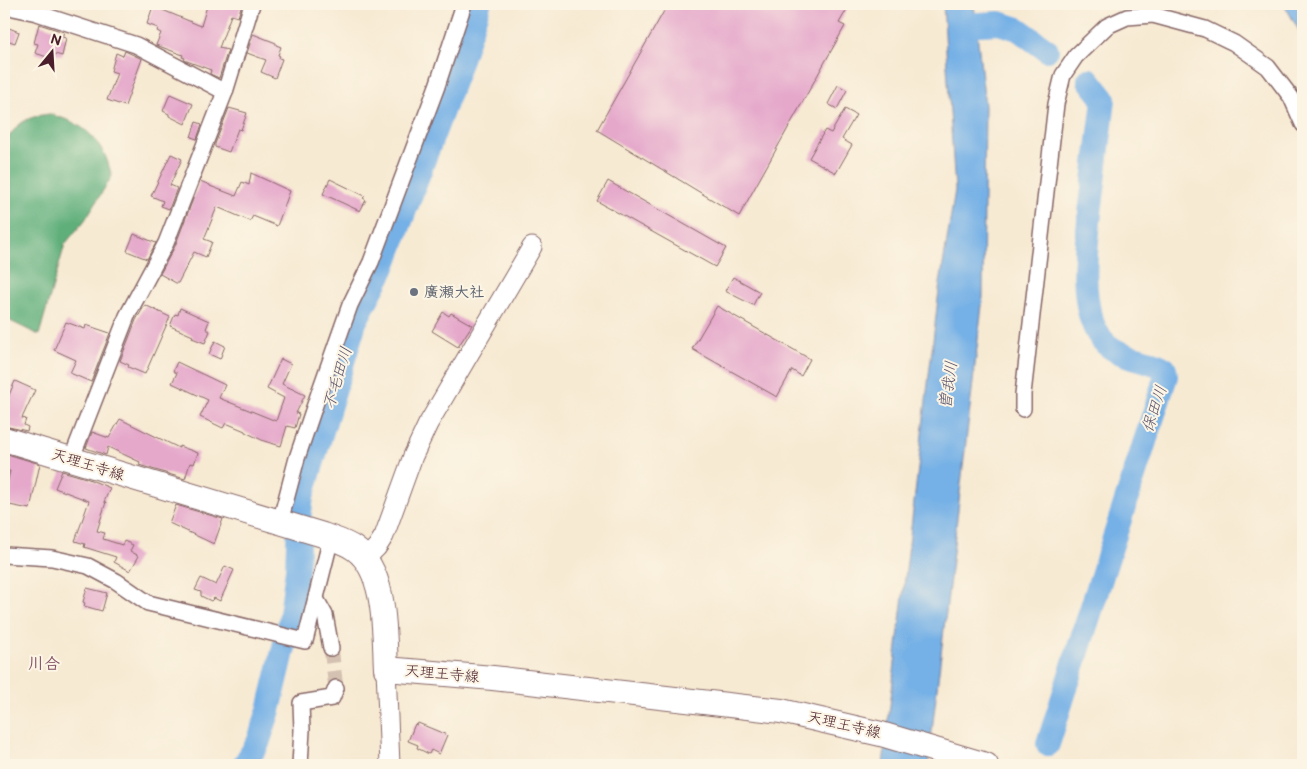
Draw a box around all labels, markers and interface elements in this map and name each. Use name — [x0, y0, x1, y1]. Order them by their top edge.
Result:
north arrow — [28, 28, 78, 78]
text: N — [48, 30, 63, 50]
place label: 廣瀬大社 — [424, 283, 484, 302]
marker: 廣瀬大社 — [408, 286, 420, 298]
water label: 不毛田川 — [320, 345, 356, 411]
water label: 曽我川 — [936, 360, 962, 410]
water label: 保田川 — [1139, 383, 1171, 435]
street label: 天理王寺線 — [49, 445, 127, 485]
district label: 川合 — [28, 655, 60, 674]
street label: 天理王寺線 — [404, 661, 480, 687]
street label: 天理王寺線 — [805, 707, 883, 743]

